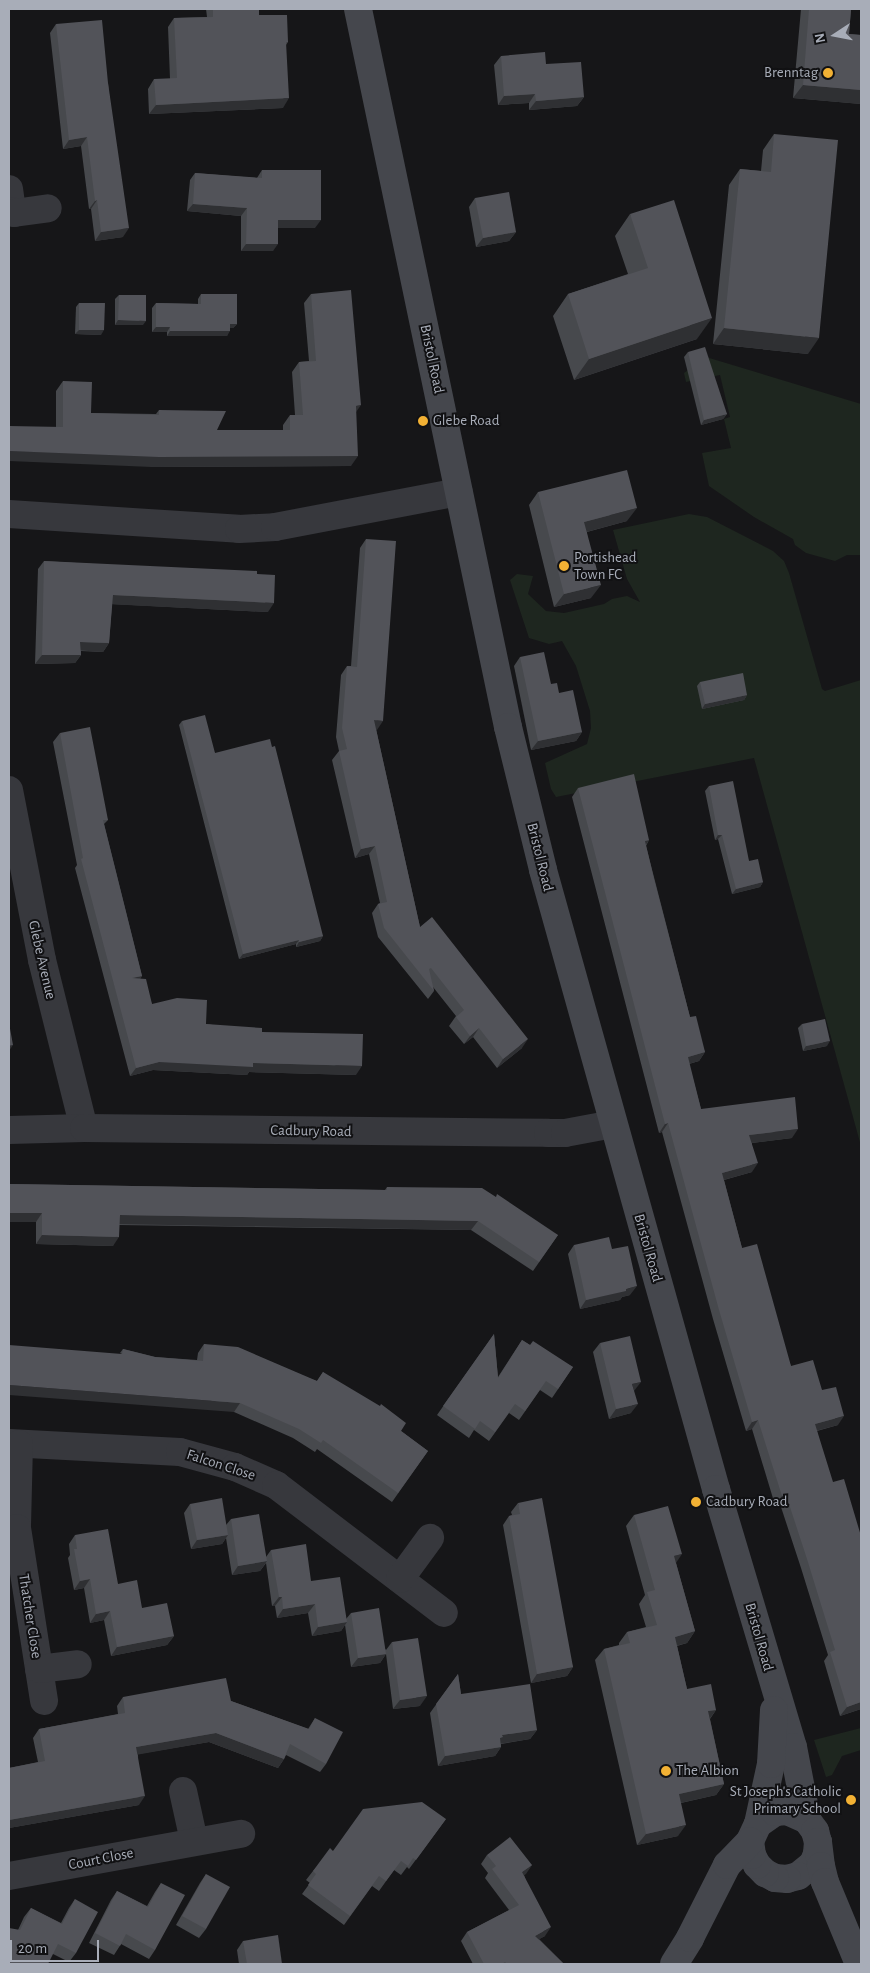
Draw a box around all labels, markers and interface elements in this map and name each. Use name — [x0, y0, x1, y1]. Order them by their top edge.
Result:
north arrow — [810, 10, 860, 60]
text: N — [812, 32, 828, 44]
place label: Brenntag — [764, 64, 818, 82]
marker: Brenntag — [822, 67, 834, 79]
street label: Bristol Road — [416, 323, 448, 395]
place label: Glebe Road — [433, 412, 499, 430]
marker: Glebe Road — [417, 415, 429, 427]
place label: Portishead Town FC — [574, 548, 637, 583]
marker: Portishead Town FC — [558, 560, 570, 572]
street label: Bristol Road — [523, 821, 557, 893]
street label: Glebe Avenue — [24, 919, 60, 1001]
street label: Cadbury Road — [270, 1121, 352, 1141]
street label: Bristol Road — [630, 1212, 666, 1284]
street label: Falcon Close — [184, 1445, 258, 1485]
place label: Cadbury Road — [706, 1493, 787, 1511]
marker: Cadbury Road — [690, 1496, 702, 1508]
street label: Thatcher Close — [14, 1572, 46, 1660]
street label: Bristol Road — [741, 1601, 777, 1673]
place label: The Albion — [676, 1762, 739, 1780]
marker: The Albion — [660, 1765, 672, 1777]
place label: St Joseph's Catholic Primary School — [730, 1782, 841, 1817]
marker: St Joseph's Catholic Primary School — [845, 1794, 857, 1806]
street label: Court Close — [67, 1844, 135, 1874]
scale bar — [12, 1930, 101, 1962]
text: 20 m — [18, 1941, 47, 1956]

